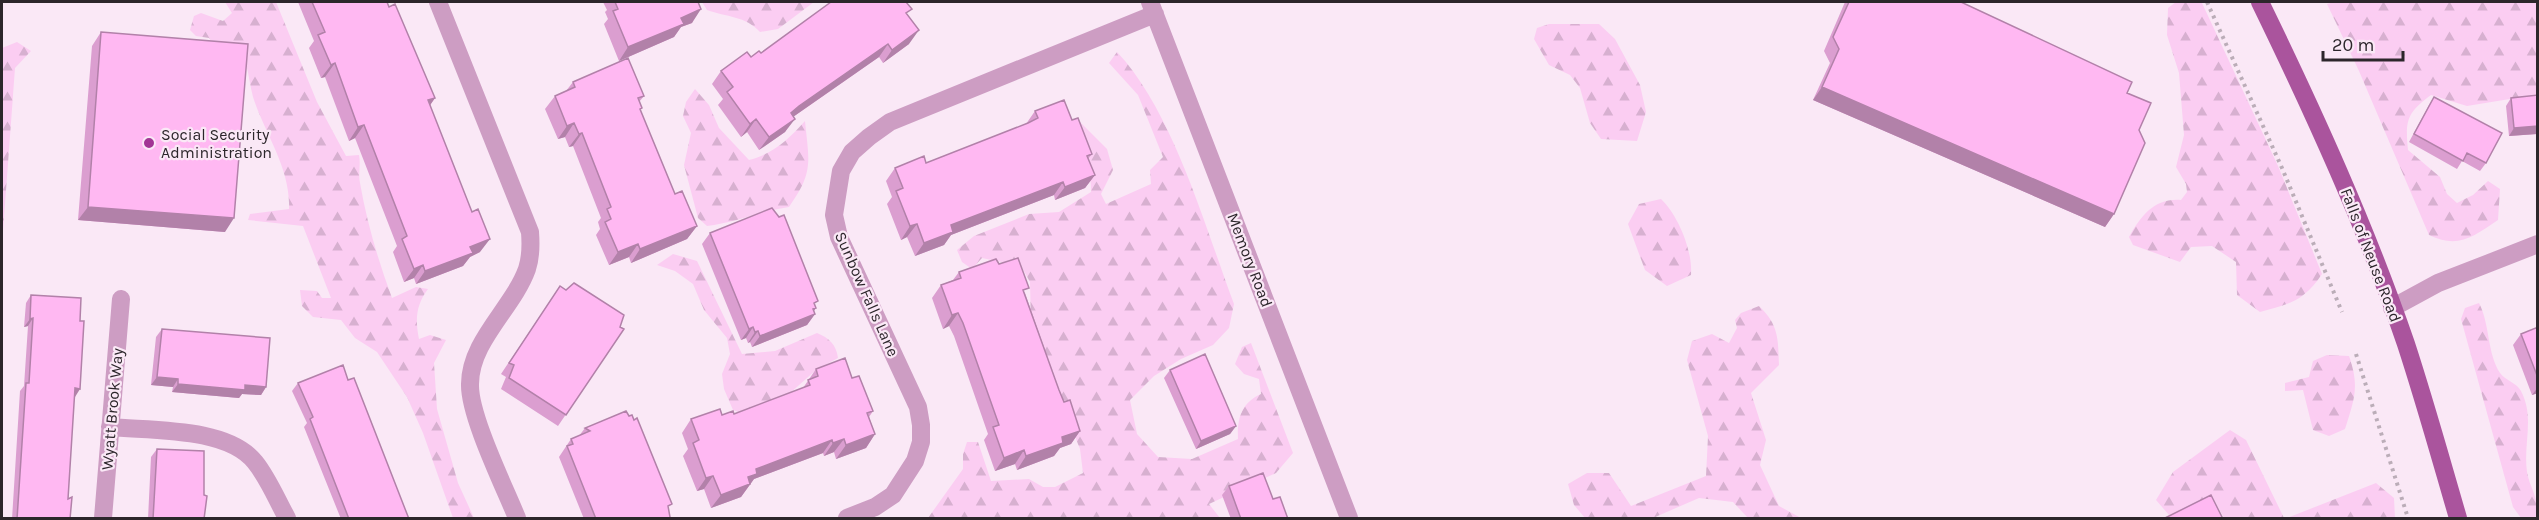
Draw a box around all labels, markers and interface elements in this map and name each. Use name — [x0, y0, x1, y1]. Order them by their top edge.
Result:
scale bar — [2323, 24, 2402, 62]
text: 20 m — [2332, 34, 2374, 56]
place label: Social Security Administration — [161, 125, 272, 162]
marker: Social Security Administration — [142, 136, 156, 150]
street label: Falls of Neuse Road — [2337, 185, 2405, 325]
street label: Memory Road — [1223, 210, 1277, 310]
street label: Sunbow Falls Lane — [831, 229, 903, 359]
street label: Wyatt Brook Way — [97, 347, 127, 471]

